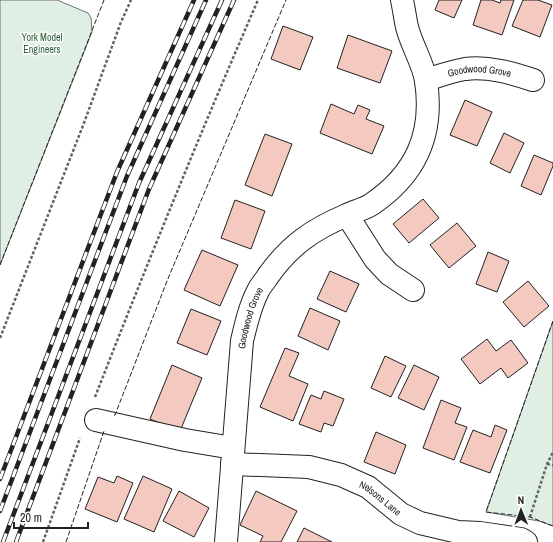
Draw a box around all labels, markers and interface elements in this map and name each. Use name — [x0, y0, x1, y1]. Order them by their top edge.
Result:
park label: York Model Engineers — [22, 31, 63, 56]
street label: Goodwood Grove — [446, 62, 513, 80]
street label: Goodwood Grove — [235, 284, 266, 349]
street label: Nelsons Lane — [357, 478, 405, 519]
north arrow — [501, 490, 541, 530]
text: N — [517, 493, 524, 507]
scale bar — [14, 504, 88, 530]
text: 20 m — [20, 510, 42, 526]

